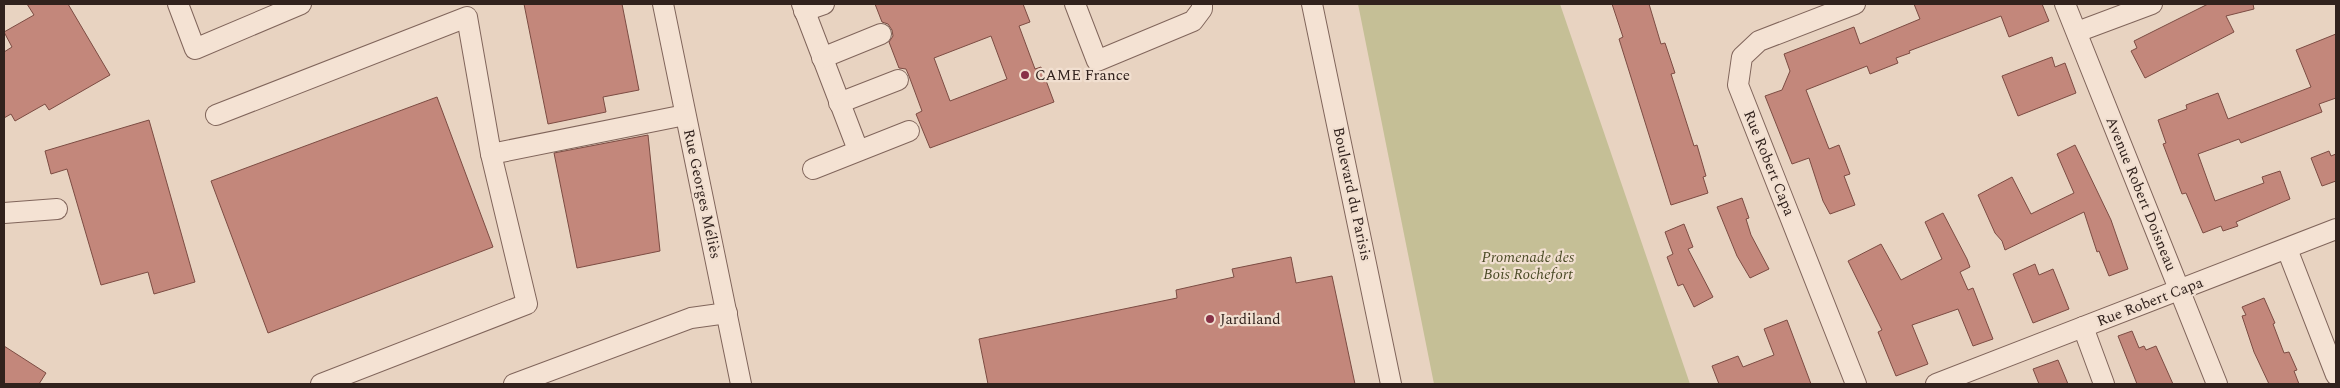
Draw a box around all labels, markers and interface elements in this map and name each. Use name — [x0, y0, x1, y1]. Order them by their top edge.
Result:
place label: CAME France — [1035, 64, 1130, 87]
marker: CAME France — [1019, 69, 1031, 81]
street label: Rue Robert Capa — [1737, 107, 1801, 220]
street label: Avenue Robert Doisneau — [2099, 113, 2183, 275]
street label: Boulevard du Parisis — [1327, 125, 1377, 263]
street label: Rue Georges Méliès — [677, 127, 727, 261]
park label: Promenade des Bois Rochefort — [1482, 246, 1575, 286]
street label: Rue Robert Capa — [2094, 271, 2207, 333]
place label: Jardiland — [1220, 308, 1281, 331]
marker: Jardiland — [1204, 313, 1216, 325]

